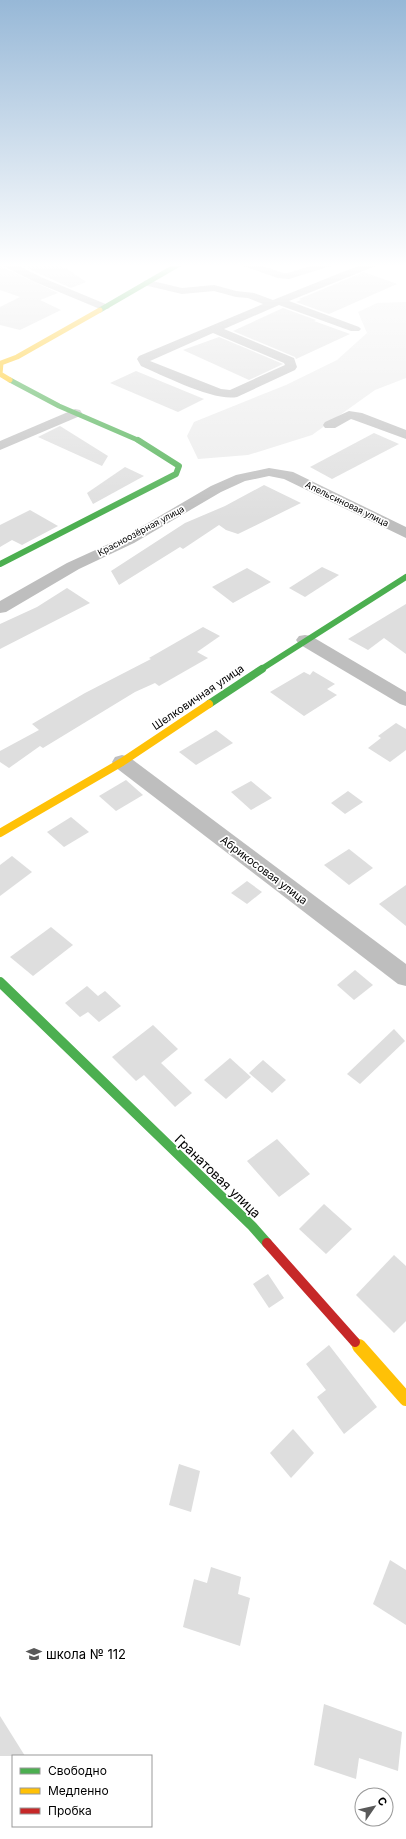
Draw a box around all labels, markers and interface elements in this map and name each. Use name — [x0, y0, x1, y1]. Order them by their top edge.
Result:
street label: Апельсиновая улица — [304, 479, 391, 529]
street label: Красноозёрная улица — [96, 503, 186, 558]
street label: Шелковичная улица — [149, 661, 247, 733]
street label: Абрикосовая улица — [218, 833, 310, 907]
street label: Гранатовая улица — [172, 1131, 264, 1221]
school or university icon: школа № 112 — [25, 1645, 43, 1663]
place label: школа № 112 — [46, 1646, 126, 1662]
legend — [12, 1755, 152, 1827]
text: Свободно — [48, 1763, 107, 1778]
text: Медленно — [48, 1783, 109, 1798]
north arrow — [354, 1787, 394, 1827]
text: С — [374, 1794, 390, 1809]
text: Пробка — [48, 1803, 92, 1818]

